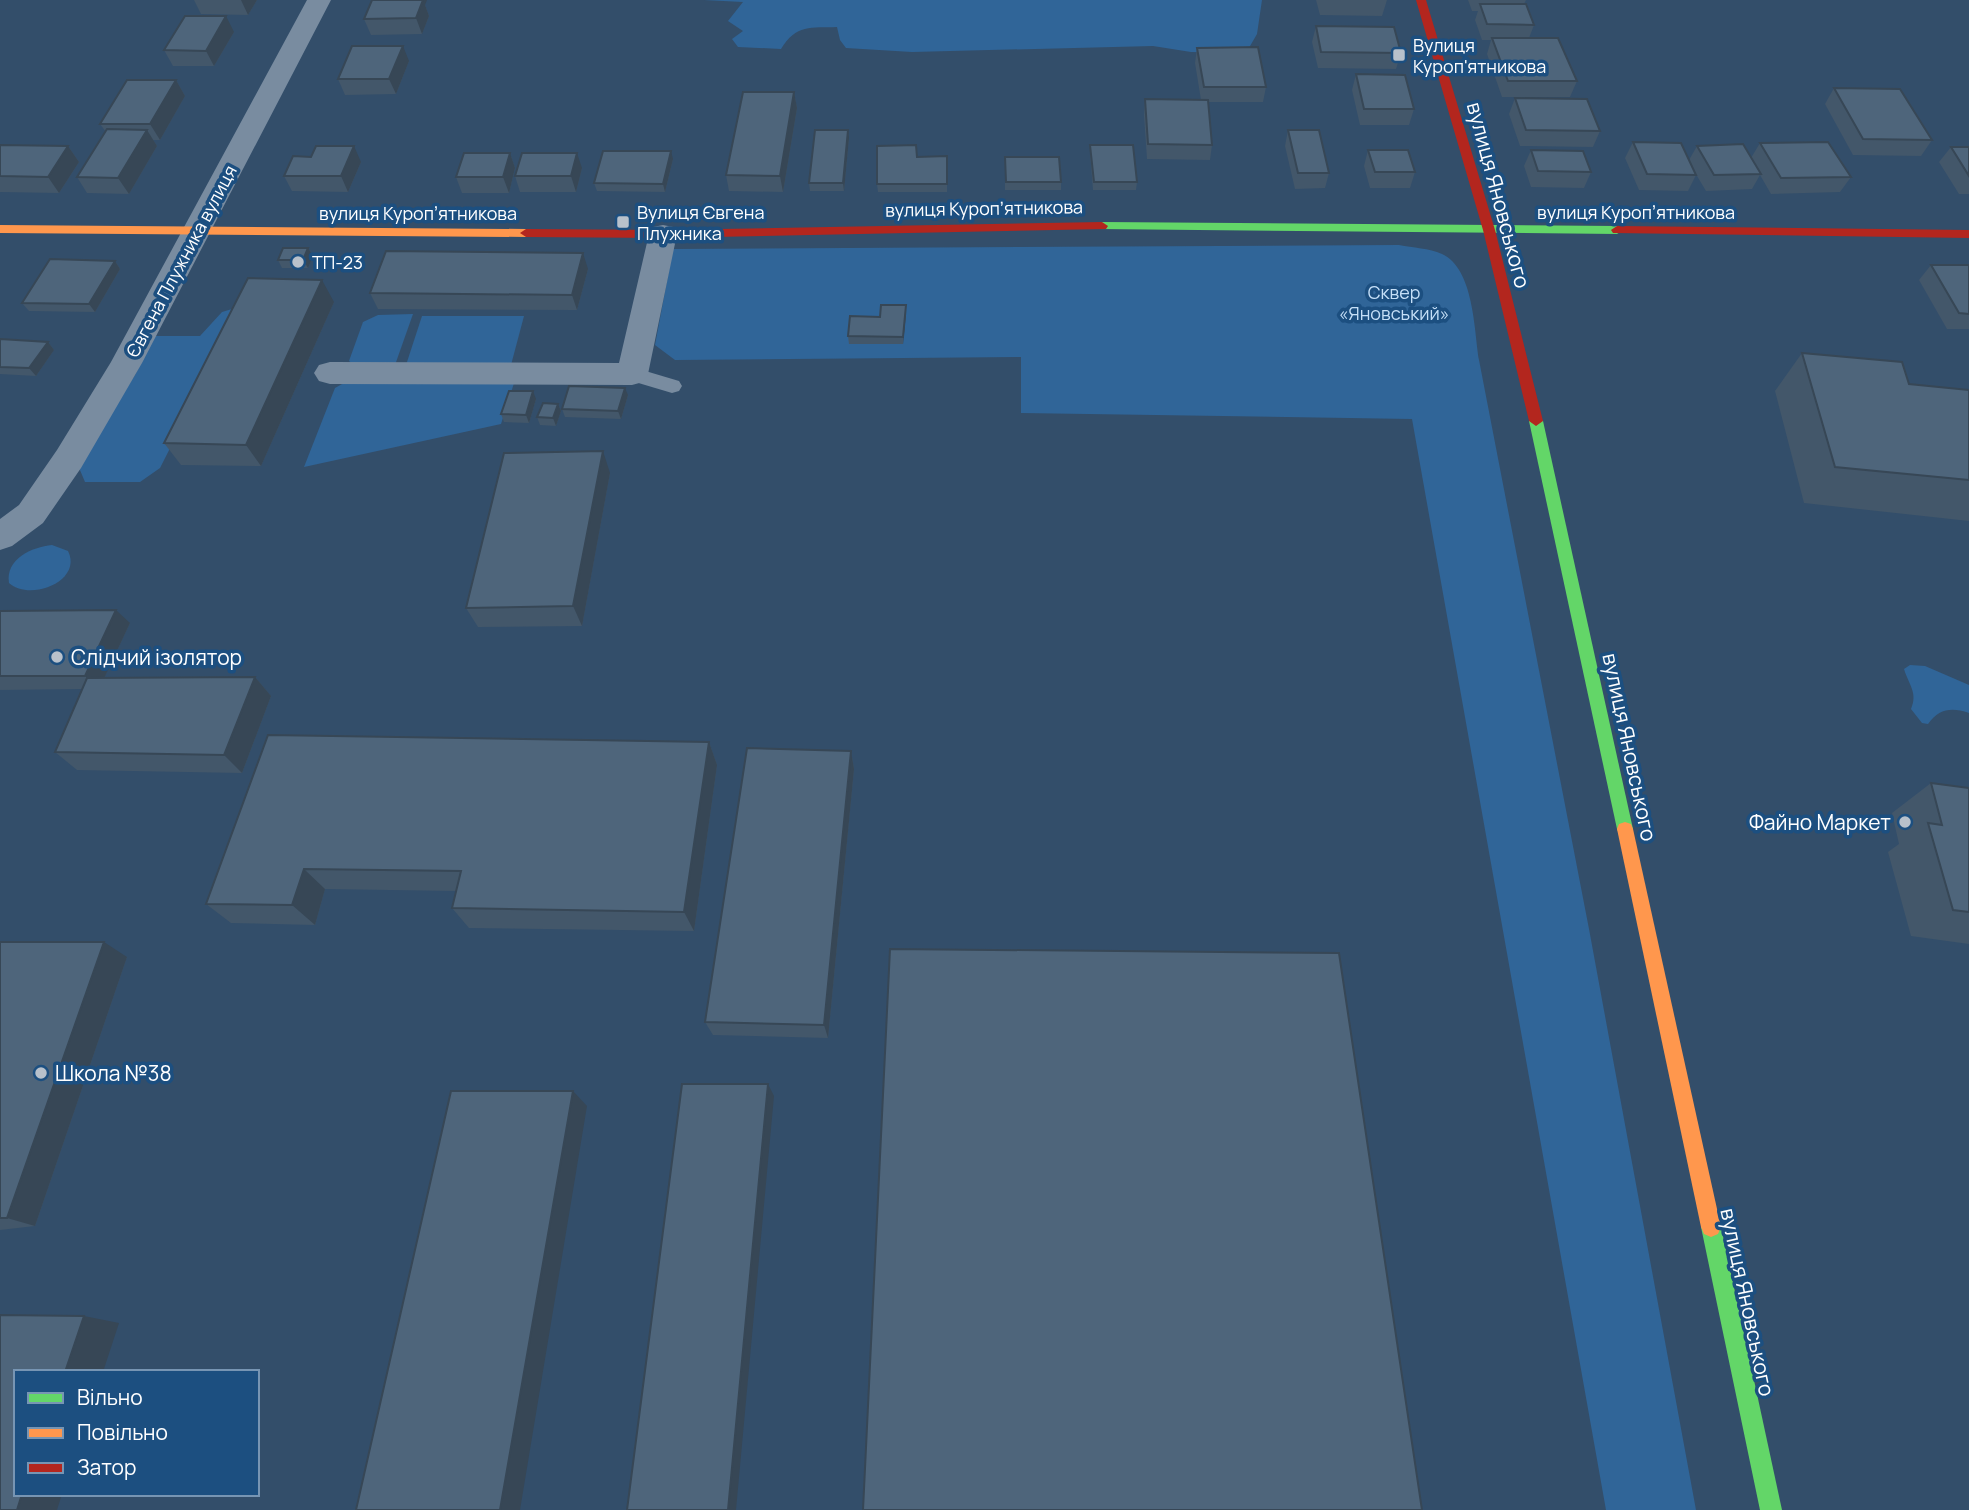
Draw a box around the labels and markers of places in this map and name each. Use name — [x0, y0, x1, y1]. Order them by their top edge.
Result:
place label: Вулиця Куроп'ятникова — [1413, 33, 1546, 78]
marker: Вулиця Куроп'ятникова — [1391, 47, 1407, 63]
place label: Вулиця Євгена Плужника — [637, 200, 765, 245]
marker: Вулиця Євгена Плужника — [615, 214, 631, 230]
place label: ТП-23 — [312, 250, 363, 274]
marker: ТП-23 — [290, 254, 306, 270]
place label: Слідчий ізолятор — [71, 643, 242, 671]
marker: Слідчий ізолятор — [49, 649, 65, 665]
place label: Файно Маркет — [1749, 808, 1891, 836]
marker: Файно Маркет — [1897, 814, 1913, 830]
place label: Школа №38 — [55, 1059, 172, 1087]
marker: Школа №38 — [33, 1065, 49, 1081]

